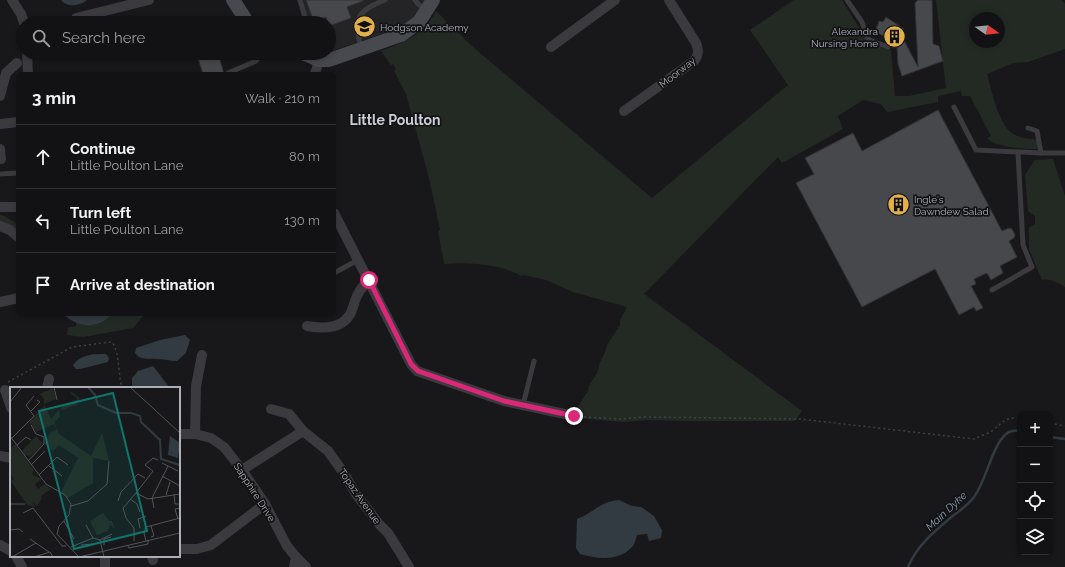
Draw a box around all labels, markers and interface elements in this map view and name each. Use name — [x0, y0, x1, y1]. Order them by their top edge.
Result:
north arrow — [969, 12, 1005, 48]
school or university icon: Hodgson Academy — [352, 14, 378, 40]
search box — [16, 16, 336, 60]
place label: Hodgson Academy — [380, 22, 469, 33]
building icon: Alexandra Nursing Home — [881, 24, 907, 50]
place label: Alexandra Nursing Home — [811, 26, 878, 49]
icon: search — [30, 27, 52, 49]
text: Search here — [62, 29, 145, 47]
street label: Moorway — [657, 55, 698, 90]
text: 3 min — [32, 88, 76, 108]
text: Walk · 210 m — [245, 91, 320, 106]
district label: Little Poulton — [350, 112, 440, 128]
text: Continue — [70, 140, 135, 158]
icon: ahead — [32, 146, 54, 168]
text: 80 m — [289, 149, 320, 164]
text: Little Poulton Lane — [70, 158, 183, 173]
building icon: Ingle's Dawndew Salad — [885, 192, 911, 218]
place label: Ingle's Dawndew Salad — [914, 194, 989, 217]
text: Turn left — [70, 204, 131, 222]
icon: left — [32, 210, 54, 232]
text: 130 m — [284, 213, 320, 228]
text: Little Poulton Lane — [70, 222, 183, 237]
route start — [360, 271, 378, 289]
icon: arrive — [32, 274, 54, 296]
text: Arrive at destination — [70, 276, 215, 294]
inset map — [10, 387, 180, 557]
route end — [565, 407, 583, 425]
map controls — [1017, 411, 1053, 555]
button: + — [1017, 411, 1053, 447]
button: − — [1017, 447, 1053, 483]
street label: Sapphire Drive — [232, 461, 278, 524]
street label: Topaz Avenue — [336, 467, 383, 526]
button: locate — [1017, 483, 1053, 519]
water label: Main Dyke — [923, 489, 970, 534]
button: layers — [1017, 519, 1053, 555]

